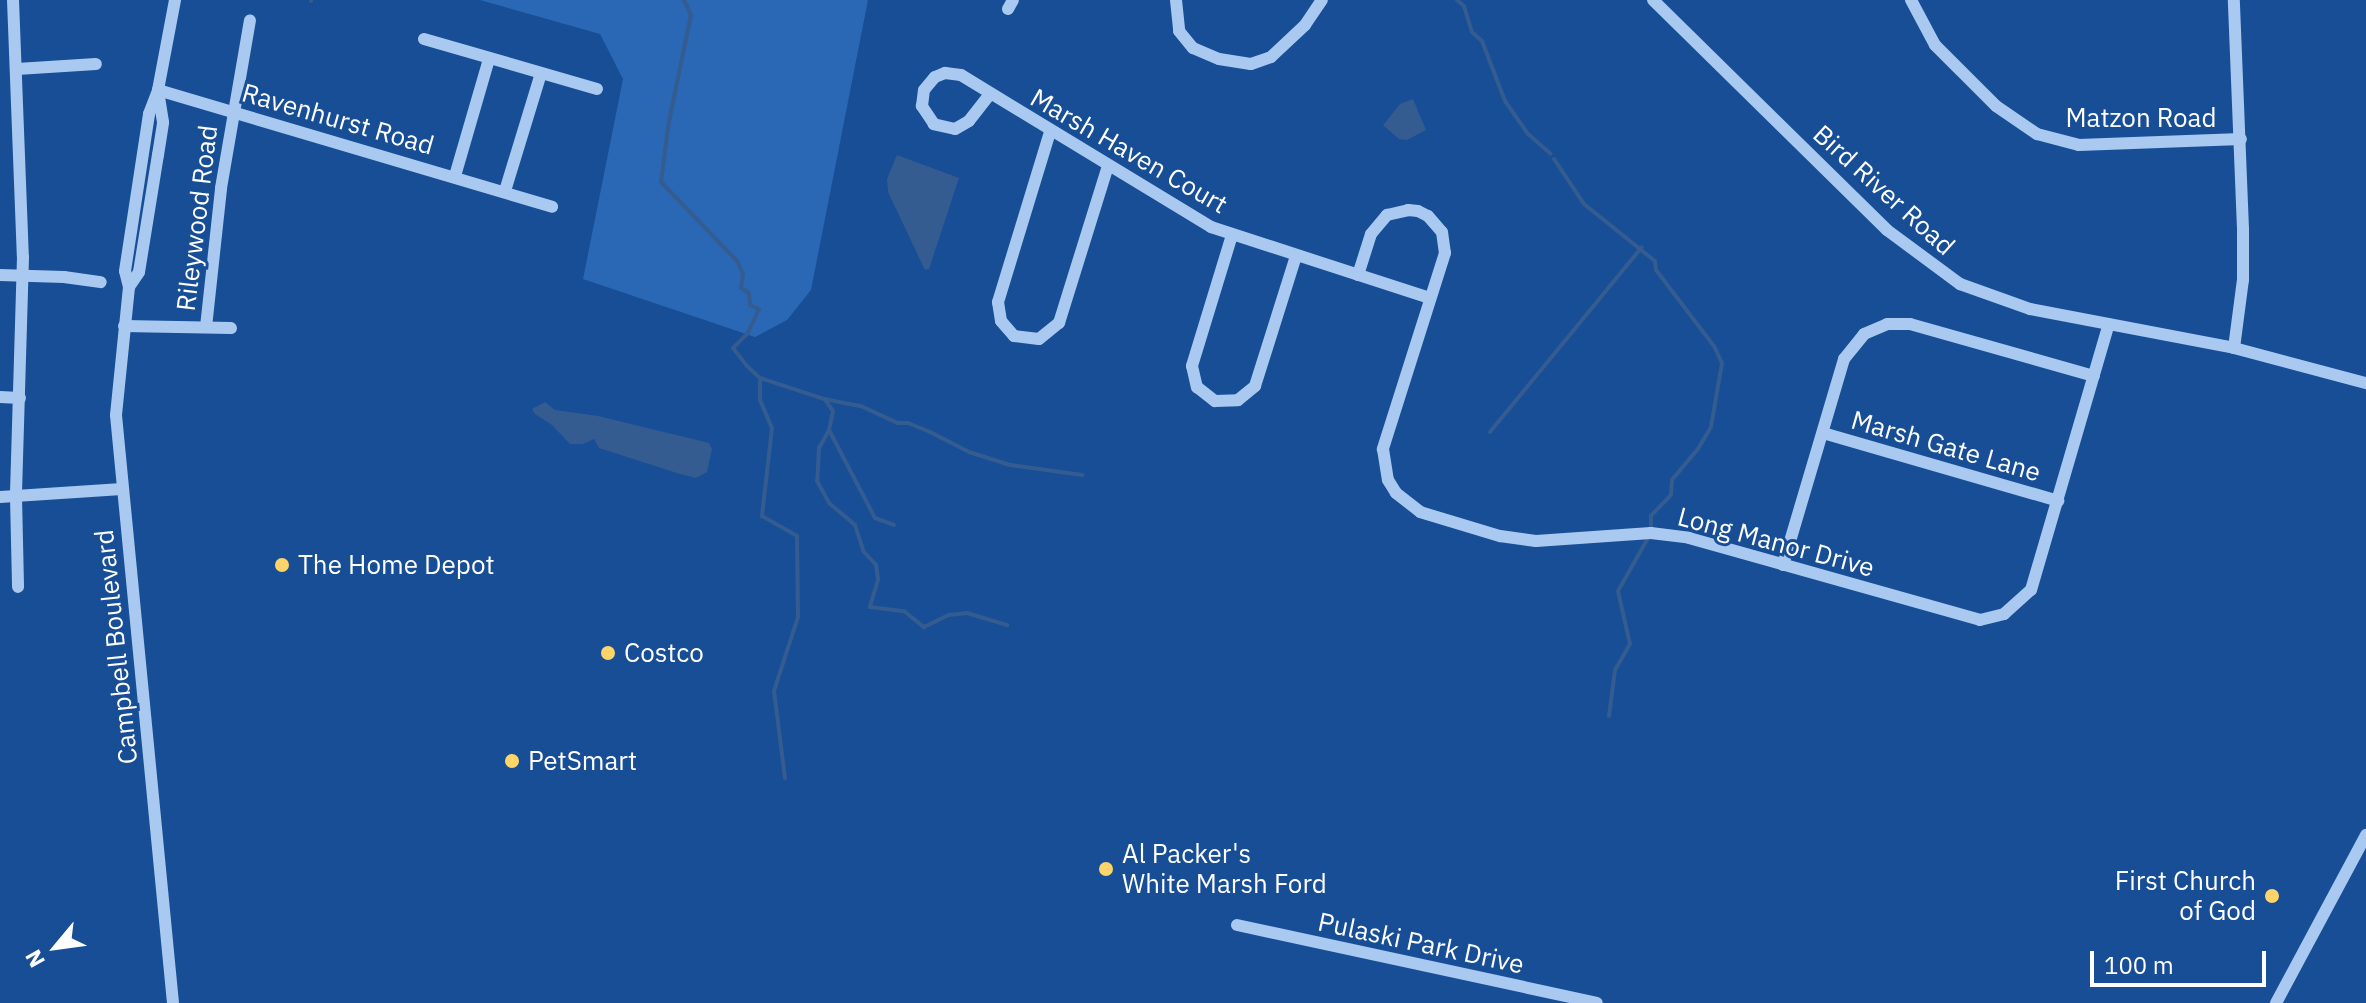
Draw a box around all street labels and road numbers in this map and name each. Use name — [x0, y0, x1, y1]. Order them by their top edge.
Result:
street label: Ravenhurst Road — [238, 77, 438, 161]
street label: Marsh Haven Court — [1025, 82, 1233, 220]
street label: Matzon Road — [2065, 102, 2217, 134]
street label: Bird River Road — [1807, 118, 1961, 262]
street label: Rileywood Road — [170, 123, 224, 313]
street label: Marsh Gate Lane — [1848, 404, 2044, 488]
street label: Long Manor Drive — [1674, 501, 1878, 583]
street label: Campbell Boulevard — [88, 528, 144, 766]
street label: Pulaski Park Drive — [1315, 906, 1527, 980]

